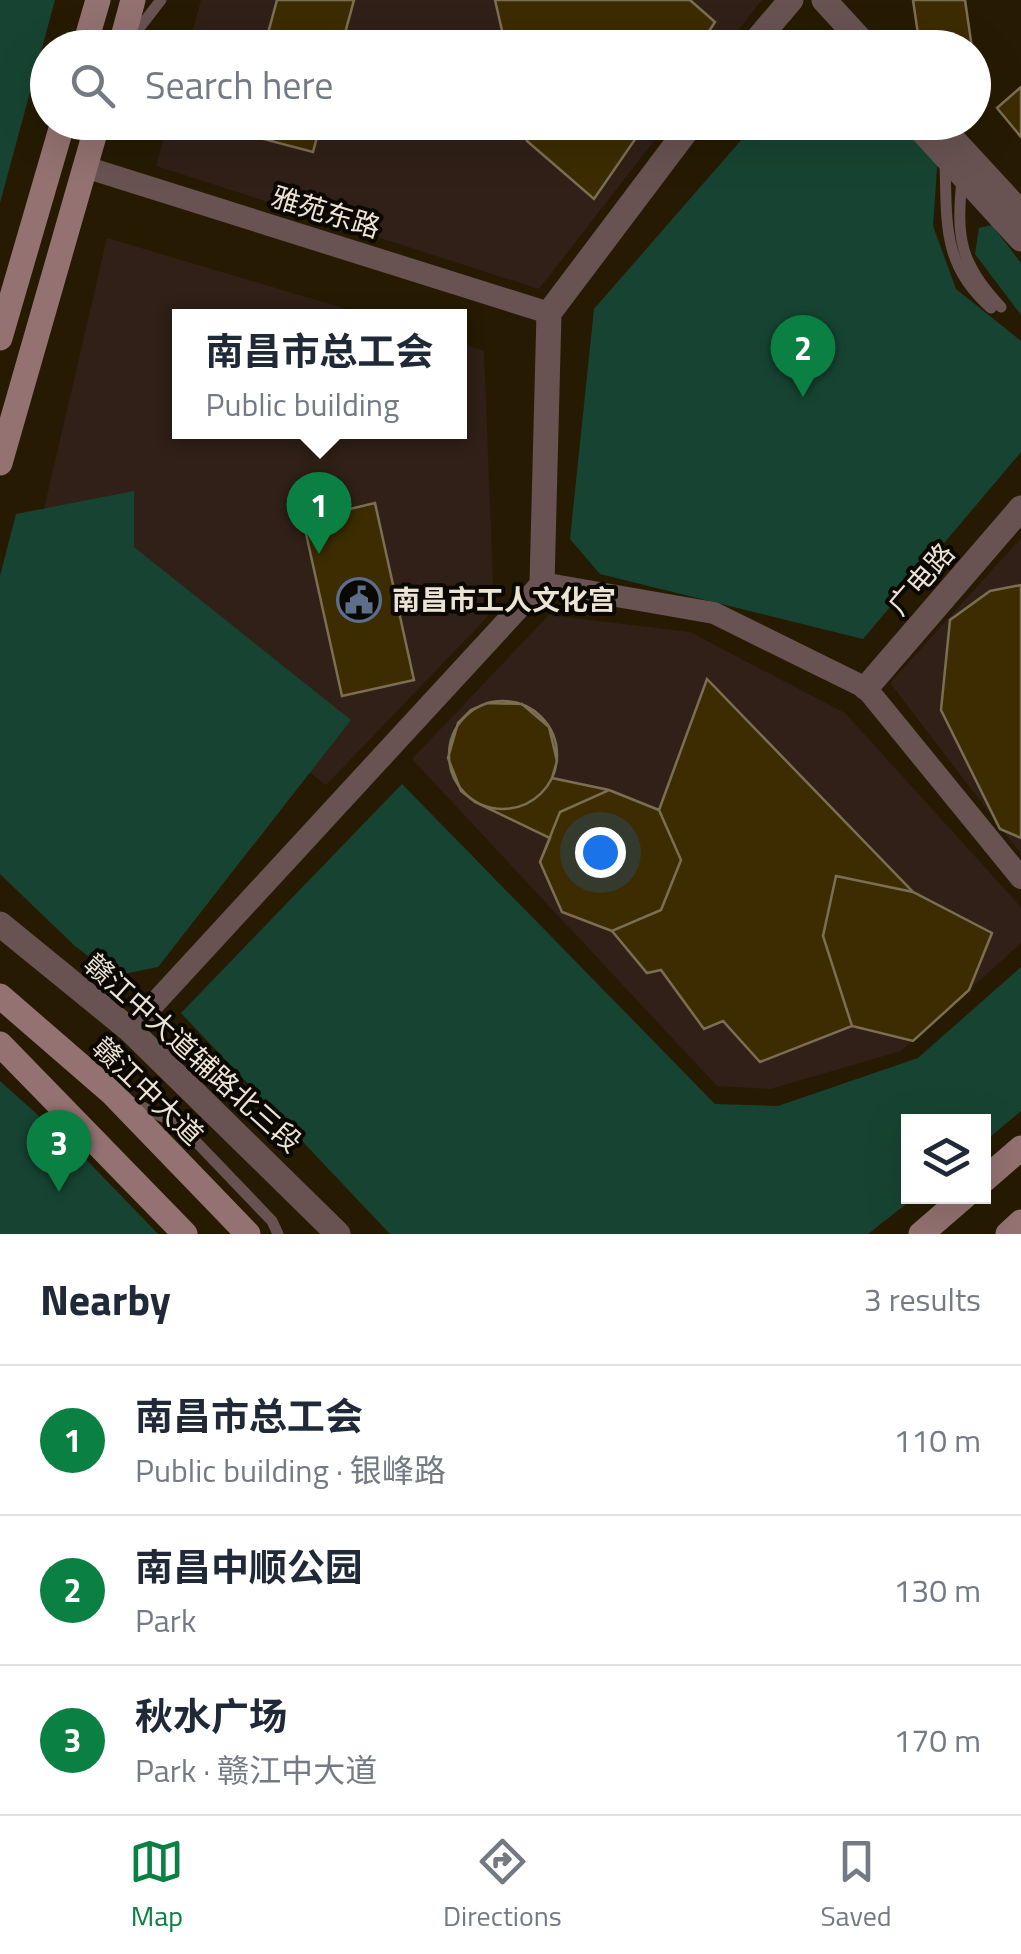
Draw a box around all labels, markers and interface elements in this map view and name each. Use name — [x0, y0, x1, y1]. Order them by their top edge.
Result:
search box — [30, 30, 991, 140]
text: Search here — [145, 56, 333, 114]
icon: search — [65, 58, 120, 113]
street label: 雅苑东路 — [266, 175, 386, 248]
popup — [172, 309, 467, 439]
pin: 2 — [770, 314, 836, 397]
text: 南昌市总工会 — [205, 322, 434, 380]
text: Public building — [205, 380, 399, 428]
pin: 1 — [286, 472, 352, 554]
street label: 广电路 — [877, 533, 964, 624]
public building icon: 南昌市工人文化宫 — [336, 577, 382, 623]
place label: 南昌市工人文化宫 — [392, 578, 616, 621]
your location — [575, 827, 626, 878]
street label: 赣江中大道辅路北三段 — [78, 947, 308, 1159]
street label: 赣江中大道 — [86, 1030, 210, 1152]
pin: 3 — [27, 1110, 92, 1192]
map controls — [901, 1114, 991, 1204]
button: layers — [901, 1114, 991, 1204]
text: Nearby — [40, 1267, 171, 1331]
text: 3 results — [864, 1275, 981, 1323]
text: 南昌市总工会 — [135, 1387, 363, 1445]
text: 1 — [64, 1416, 81, 1464]
text: 110 m — [893, 1416, 981, 1464]
text: Public building · 银峰路 — [135, 1446, 446, 1494]
text: 南昌中顺公园 — [135, 1538, 363, 1596]
text: 2 — [64, 1566, 81, 1614]
text: 130 m — [893, 1566, 981, 1614]
text: Park — [135, 1596, 196, 1644]
text: 秋水广场 — [135, 1687, 287, 1745]
text: 3 — [64, 1716, 81, 1764]
text: 170 m — [893, 1716, 981, 1764]
text: Park · 赣江中大道 — [135, 1746, 377, 1794]
tab: Map — [129, 1834, 184, 1937]
tab: Directions — [443, 1834, 562, 1937]
tab: Saved — [820, 1834, 892, 1937]

